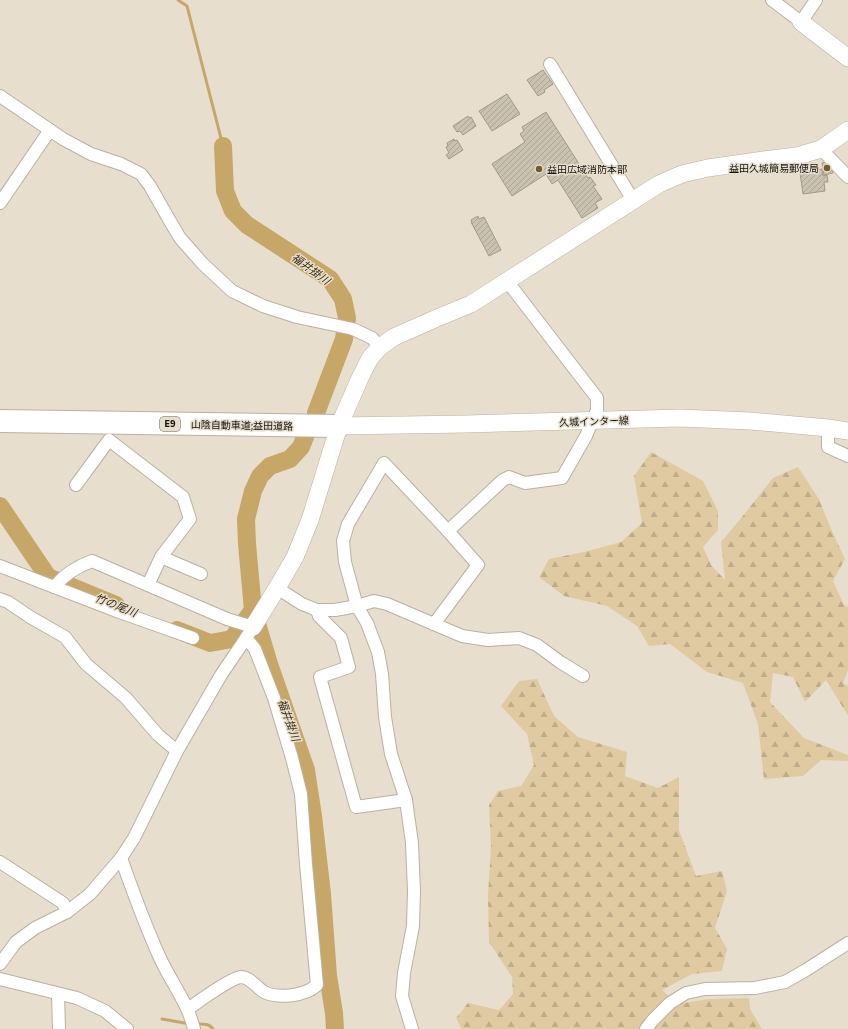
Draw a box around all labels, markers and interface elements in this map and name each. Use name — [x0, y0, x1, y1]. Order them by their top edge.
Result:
place label: 益田久城簡易郵便局 — [729, 162, 819, 174]
place label: 益田広域消防本部 — [547, 163, 627, 175]
marker: 益田久城簡易郵便局 — [822, 163, 832, 173]
marker: 益田広域消防本部 — [534, 164, 544, 174]
water label: 福井掛川 — [290, 250, 334, 287]
street label: 久城インター線 — [559, 414, 629, 428]
road number: E9 — [160, 417, 180, 431]
street label: 山陰自動車道;益田道路 — [191, 418, 293, 432]
water label: 竹の尾川 — [93, 590, 140, 619]
water label: 福井掛川 — [276, 697, 303, 744]

